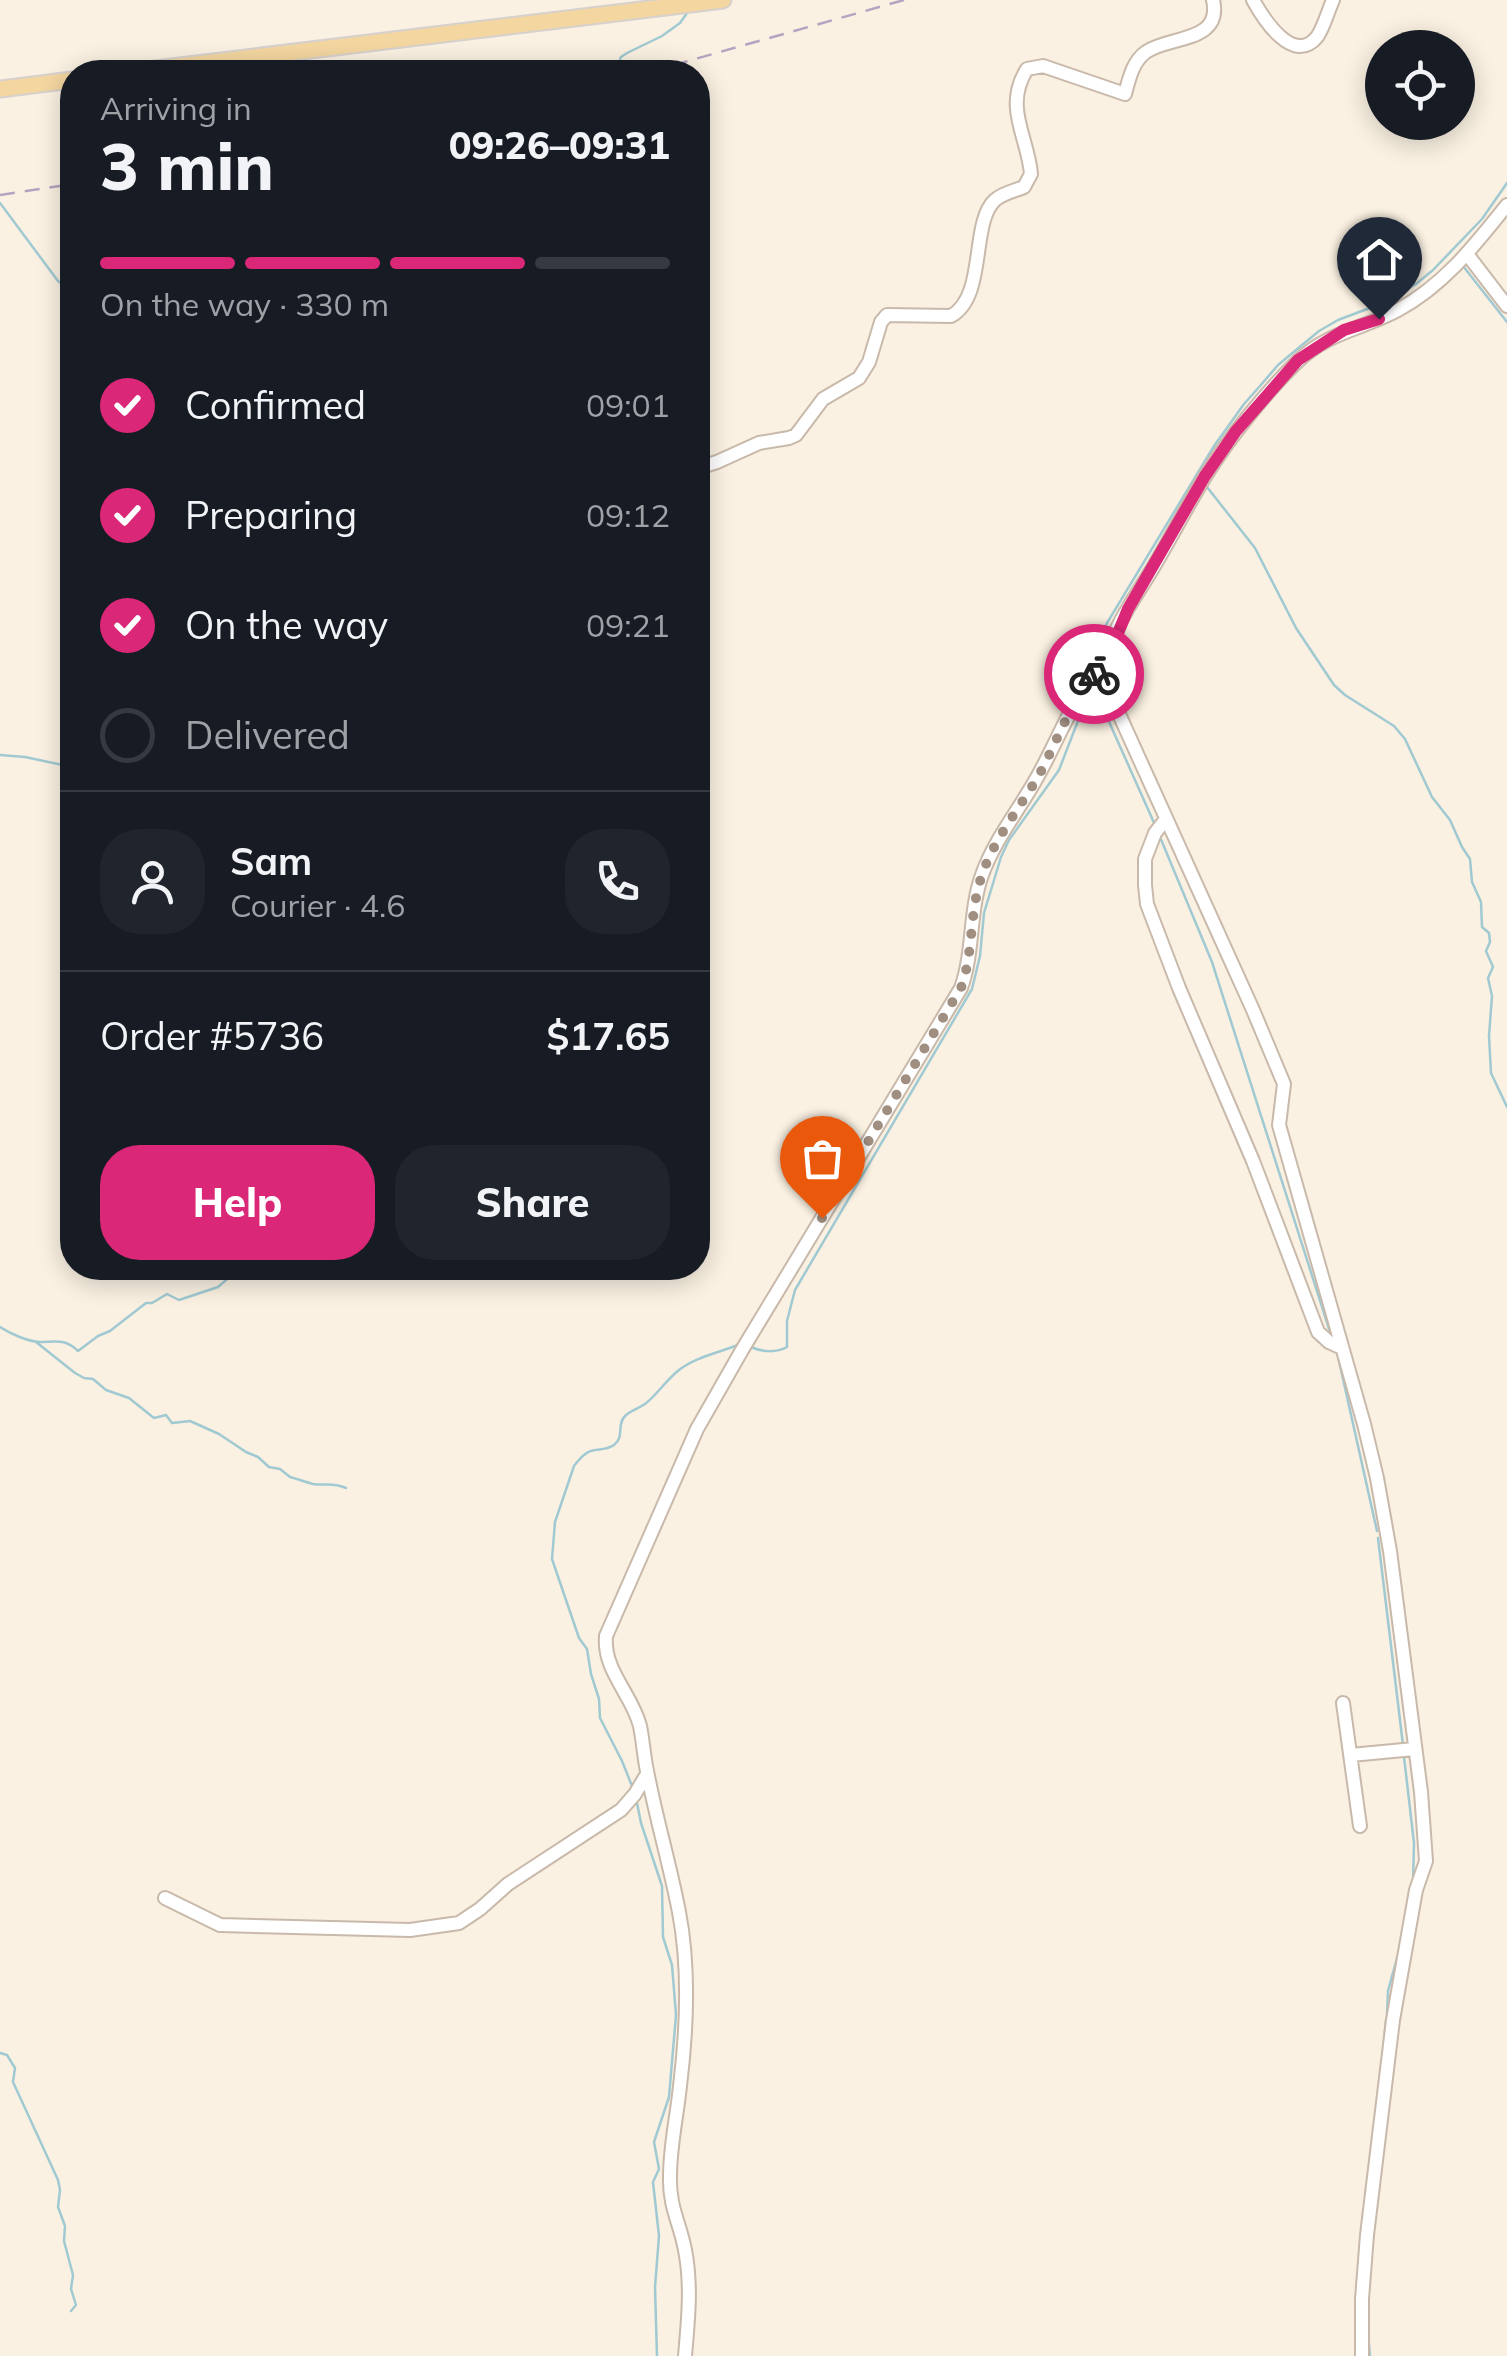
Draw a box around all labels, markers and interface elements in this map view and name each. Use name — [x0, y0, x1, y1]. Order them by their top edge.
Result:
map controls — [1365, 30, 1475, 140]
button: locate — [1365, 30, 1475, 140]
text: Arriving in — [100, 88, 252, 128]
text: 09:26–09:31 — [449, 121, 670, 169]
text: 3 min — [100, 125, 274, 206]
pin — [1337, 217, 1422, 320]
icon: home — [1352, 232, 1407, 287]
text: On the way · 330 m — [100, 284, 389, 324]
icon: check — [100, 378, 155, 433]
text: Confirmed — [185, 381, 366, 429]
text: 09:01 — [586, 385, 670, 425]
icon: check — [100, 488, 155, 543]
text: Preparing — [185, 491, 357, 539]
text: 09:12 — [586, 495, 670, 535]
icon: check — [100, 598, 155, 653]
text: On the way — [185, 601, 388, 649]
text: 09:21 — [586, 605, 670, 645]
courier — [1044, 624, 1144, 724]
icon: bike — [1067, 647, 1122, 702]
text: Delivered — [185, 711, 350, 759]
button: person — [100, 829, 205, 934]
button: phone — [565, 829, 670, 934]
text: Sam — [230, 837, 312, 885]
text: Courier · 4.6 — [230, 885, 406, 925]
text: Order #5736 — [100, 1012, 324, 1060]
text: $17.65 — [547, 1012, 670, 1060]
pin — [780, 1116, 865, 1219]
icon: bag — [795, 1131, 850, 1186]
button: Help — [100, 1145, 375, 1260]
button: Share — [395, 1145, 670, 1260]

